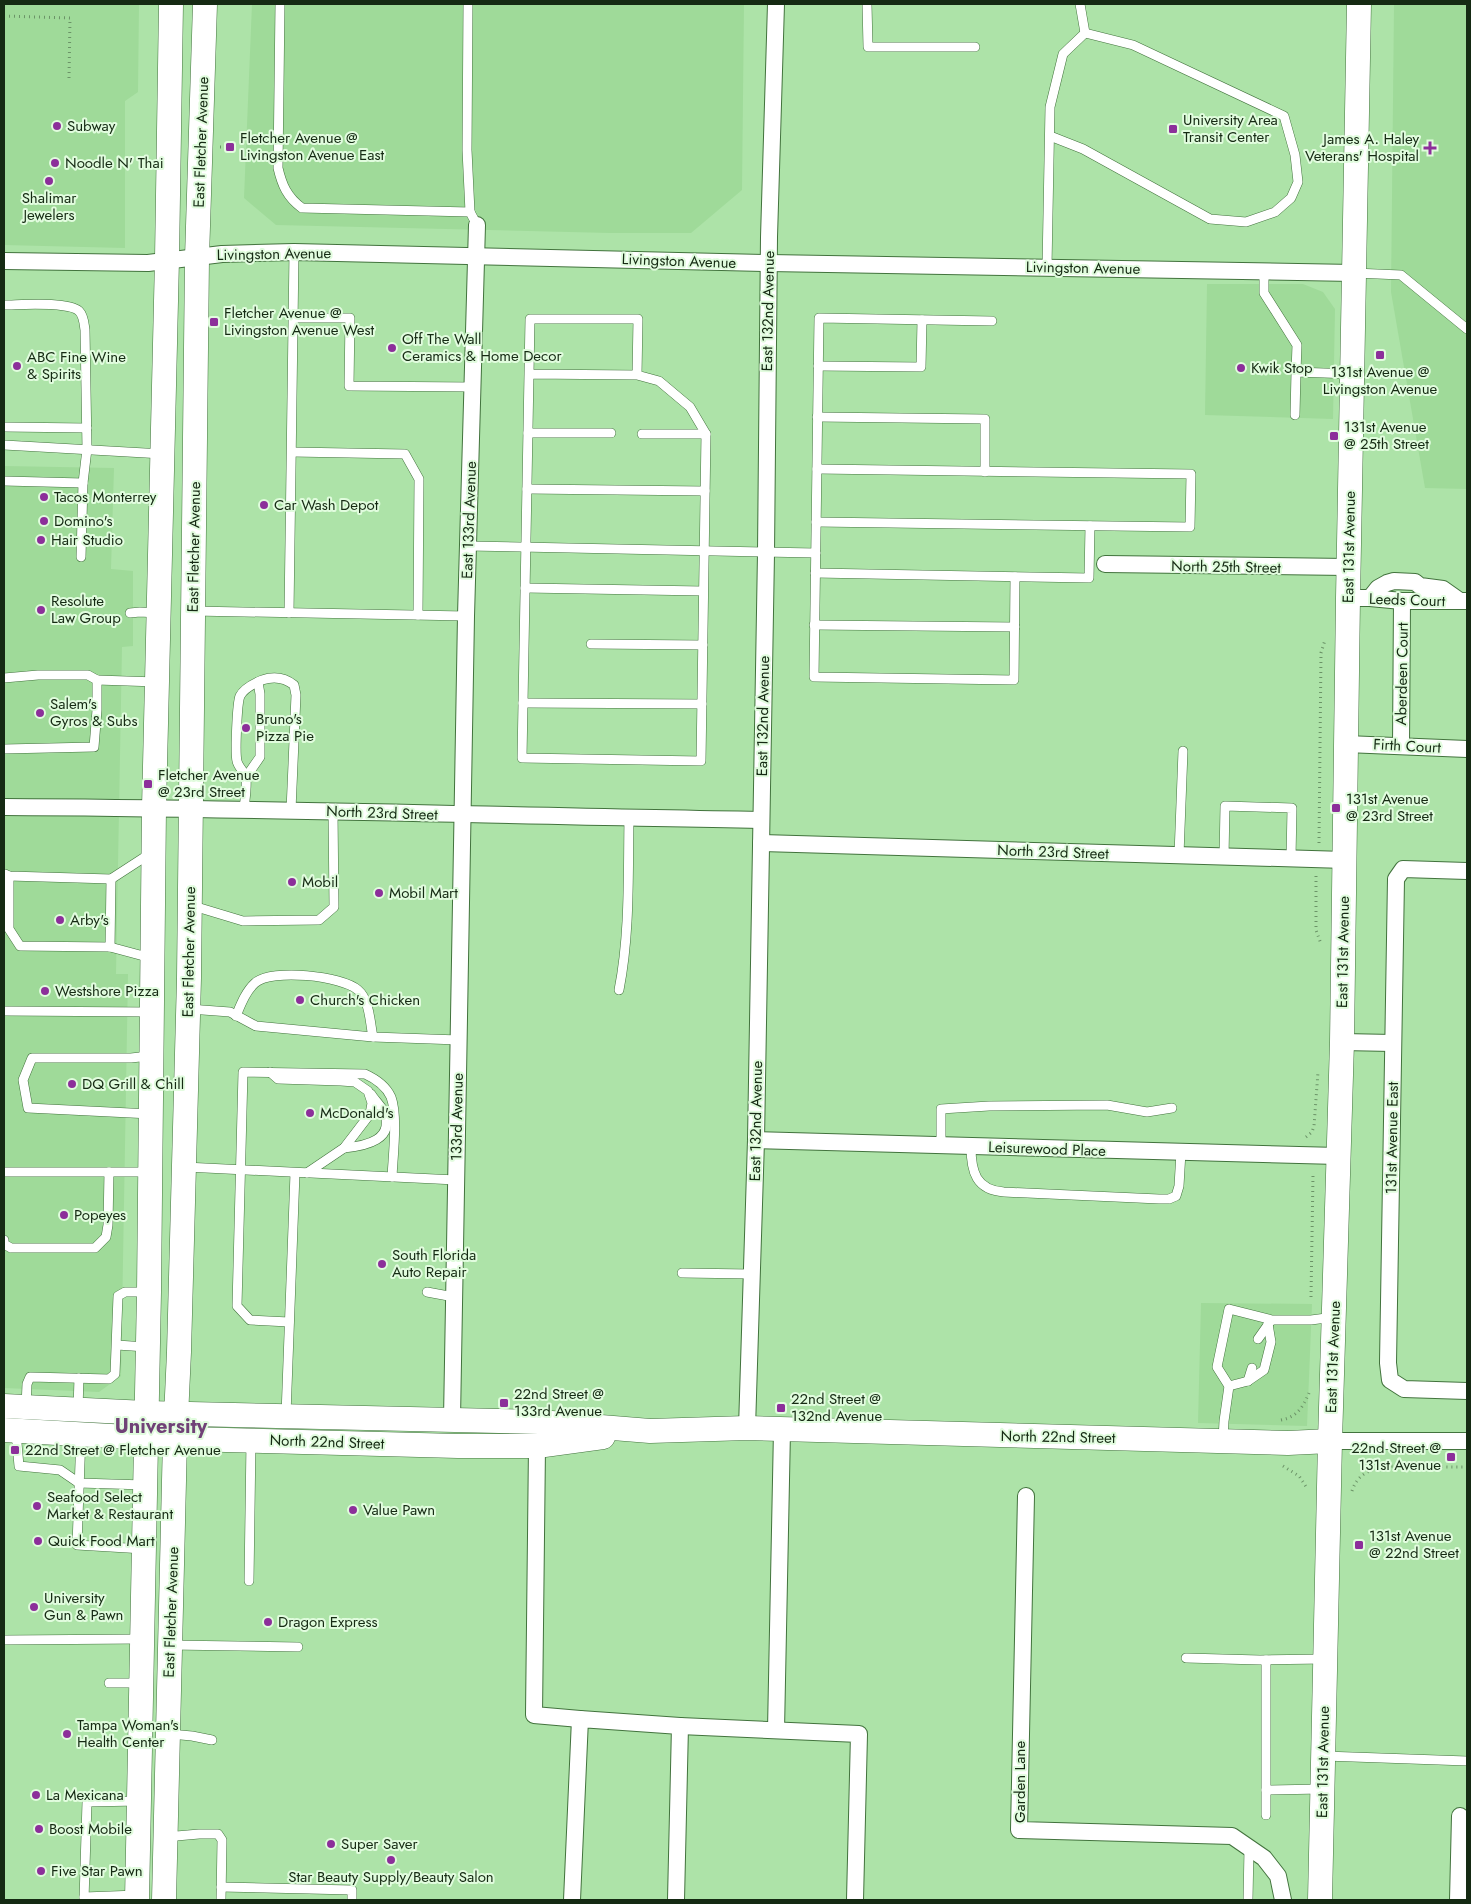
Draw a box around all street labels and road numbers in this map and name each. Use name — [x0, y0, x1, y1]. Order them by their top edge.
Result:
street label: East Fletcher Avenue — [188, 76, 214, 208]
street label: Livingston Avenue — [217, 242, 332, 266]
street label: Livingston Avenue — [621, 248, 737, 274]
street label: East 132nd Avenue — [756, 250, 780, 372]
street label: Livingston Avenue — [1026, 256, 1141, 280]
street label: East 133rd Avenue — [456, 461, 482, 579]
street label: East Fletcher Avenue — [182, 481, 206, 613]
street label: East 131st Avenue — [1337, 490, 1361, 603]
street label: North 25th Street — [1171, 555, 1281, 579]
street label: Leeds Court — [1368, 588, 1446, 612]
street label: Aberdeen Court — [1390, 622, 1414, 726]
street label: East 132nd Avenue — [751, 655, 775, 777]
street label: Firth Court — [1373, 733, 1442, 759]
street label: North 23rd Street — [326, 800, 439, 826]
street label: North 23rd Street — [997, 839, 1110, 865]
street label: East Fletcher Avenue — [177, 886, 201, 1018]
street label: East 131st Avenue — [1331, 895, 1355, 1008]
street label: East 132nd Avenue — [744, 1060, 768, 1182]
street label: 133rd Avenue — [445, 1073, 469, 1161]
street label: 131st Avenue East — [1380, 1081, 1404, 1194]
street label: Leisurewood Place — [988, 1136, 1107, 1162]
street label: East 131st Avenue — [1320, 1300, 1346, 1413]
street label: North 22nd Street — [1000, 1425, 1116, 1449]
street label: North 22nd Street — [269, 1429, 385, 1455]
street label: East Fletcher Avenue — [158, 1546, 184, 1678]
street label: East 131st Avenue — [1311, 1705, 1335, 1818]
street label: Garden Lane — [1009, 1741, 1031, 1823]

